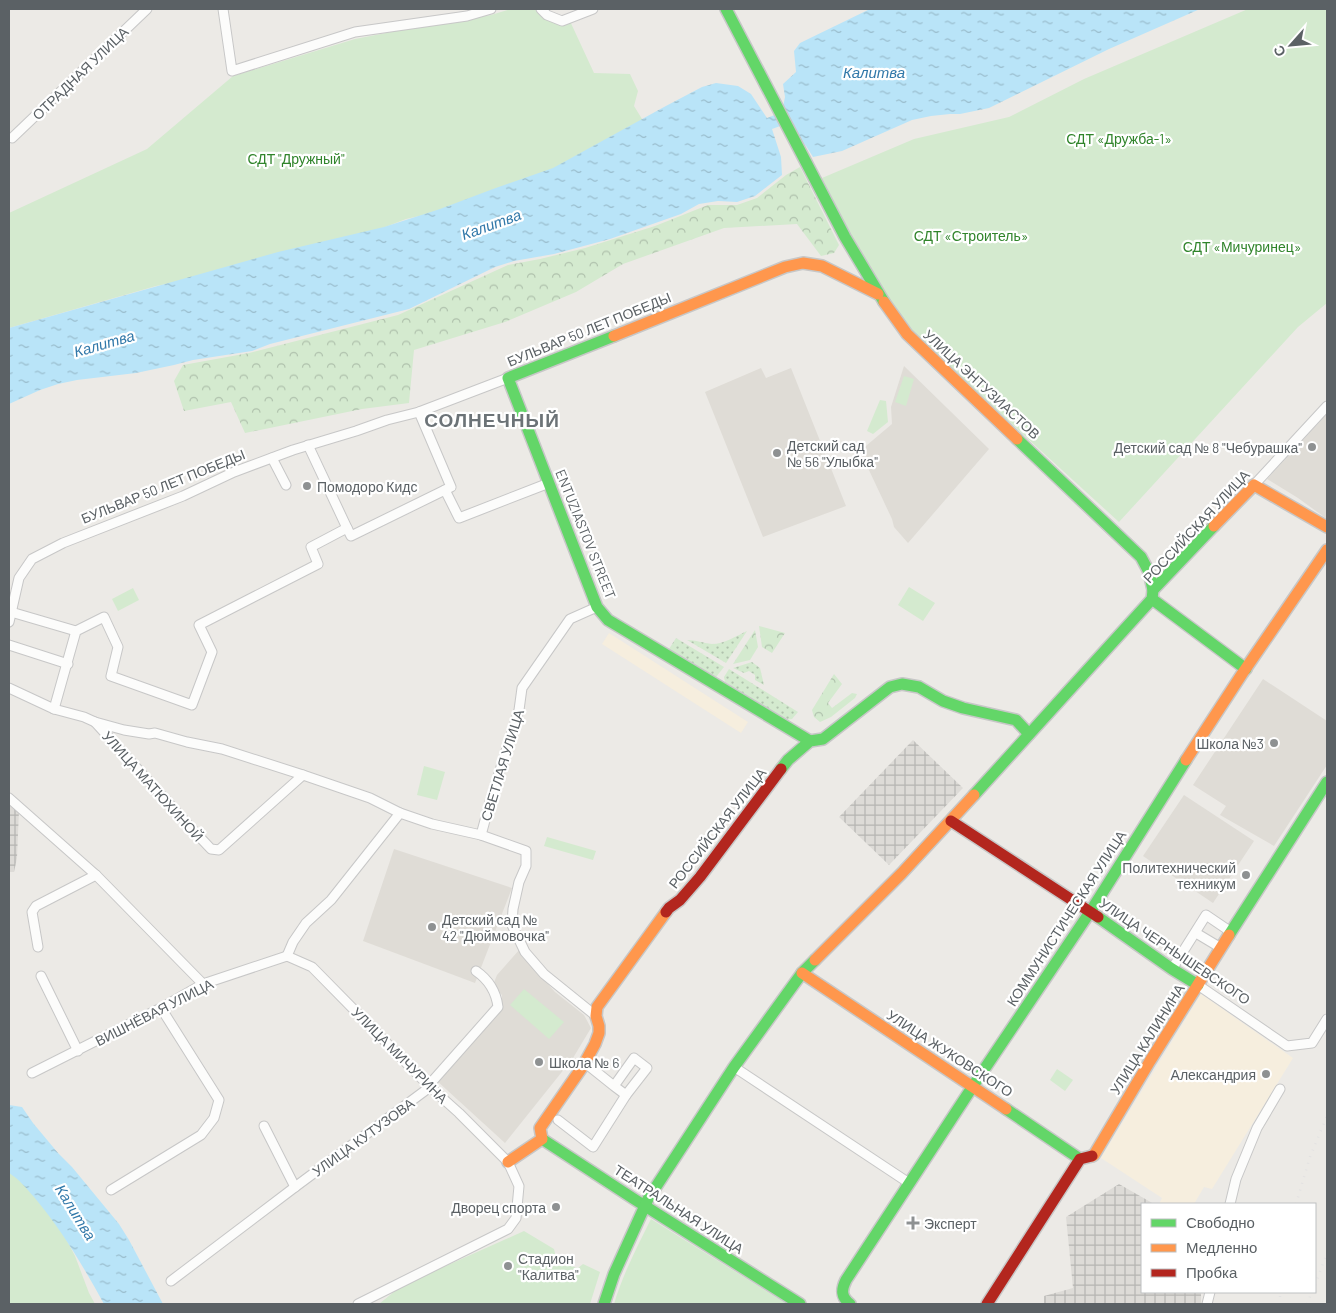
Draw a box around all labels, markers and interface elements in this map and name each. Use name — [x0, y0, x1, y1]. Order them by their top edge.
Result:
north arrow — [1266, 20, 1316, 70]
street label: ОТРАДНАЯ УЛИЦА — [28, 22, 132, 123]
text: С — [1269, 43, 1289, 59]
water label: Калитва — [843, 63, 905, 81]
park label: СДТ «Дружба-1» — [1066, 130, 1172, 147]
park label: СДТ "Дружный" — [247, 150, 345, 167]
water label: Калитва — [459, 205, 523, 243]
park label: СДТ «Строитель» — [914, 227, 1028, 244]
park label: СДТ «Мичуринец» — [1183, 238, 1301, 255]
street label: БУЛЬВАР 50 ЛЕТ ПОБЕДЫ — [505, 288, 673, 370]
water label: Калитва — [72, 326, 136, 360]
street label: УЛИЦА ЭНТУЗИАСТОВ — [920, 326, 1044, 442]
district label: СОЛНЕЧНЫЙ — [424, 408, 560, 431]
place label: Детский сад № 56 "Улыбка" — [787, 437, 878, 470]
place label: Детский сад № 8 "Чебурашка" — [1114, 439, 1302, 456]
marker: Детский сад № 8 "Чебурашка" — [1306, 441, 1318, 453]
street label: БУЛЬВАР 50 ЛЕТ ПОБЕДЫ — [79, 445, 247, 527]
marker: Детский сад № 56 "Улыбка" — [771, 447, 783, 459]
street label: РОССИЙСКАЯ УЛИЦА — [1139, 466, 1253, 586]
street label: ENTUZIASTOV STREET — [552, 467, 620, 601]
place label: Помодоро Кидс — [317, 478, 417, 495]
marker: Помодоро Кидс — [301, 480, 313, 492]
street label: СВЕТЛАЯ УЛИЦА — [477, 706, 527, 823]
street label: УЛИЦА МАТЮХИНОЙ — [99, 727, 207, 845]
place label: Школа №3 — [1196, 735, 1264, 752]
marker: Школа №3 — [1268, 737, 1280, 749]
street label: РОССИЙСКАЯ УЛИЦА — [665, 764, 770, 892]
street label: КОММУНИСТИЧЕСКАЯ УЛИЦА — [1003, 826, 1130, 1009]
place label: Политехнический техникум — [1122, 859, 1236, 892]
marker: Политехнический техникум — [1240, 869, 1252, 881]
street label: УЛИЦА ЧЕРНЫШЕВСКОГО — [1096, 894, 1254, 1008]
place label: Детский сад № 42 "Дюймовочка" — [442, 911, 549, 944]
marker: Детский сад № 42 "Дюймовочка" — [426, 921, 438, 933]
street label: ВИШНЁВАЯ УЛИЦА — [92, 975, 216, 1049]
street label: УЛИЦА КАЛИНИНА — [1106, 980, 1188, 1097]
street label: УЛИЦА МИЧУРИНА — [348, 1003, 452, 1107]
street label: УЛИЦА ЖУКОВСКОГО — [884, 1006, 1016, 1100]
place label: Школа № 6 — [549, 1054, 619, 1071]
marker: Школа № 6 — [533, 1056, 545, 1068]
place label: Александрия — [1171, 1066, 1256, 1083]
marker: Александрия — [1260, 1068, 1272, 1080]
street label: УЛИЦА КУТУЗОВА — [309, 1094, 418, 1180]
street label: ТЕАТРАЛЬНАЯ УЛИЦА — [611, 1161, 747, 1258]
water label: Калитва — [52, 1181, 100, 1243]
place label: Дворец спорта — [451, 1199, 546, 1216]
marker: Дворец спорта — [550, 1201, 562, 1213]
legend — [1141, 1203, 1316, 1293]
text: Свободно — [1186, 1213, 1255, 1231]
place label: Эксперт — [924, 1215, 977, 1232]
marker: Эксперт — [906, 1216, 920, 1230]
text: Медленно — [1186, 1238, 1257, 1256]
place label: Стадион "Калитва" — [518, 1250, 579, 1283]
marker: Стадион "Калитва" — [502, 1260, 514, 1272]
text: Пробка — [1186, 1263, 1238, 1281]

